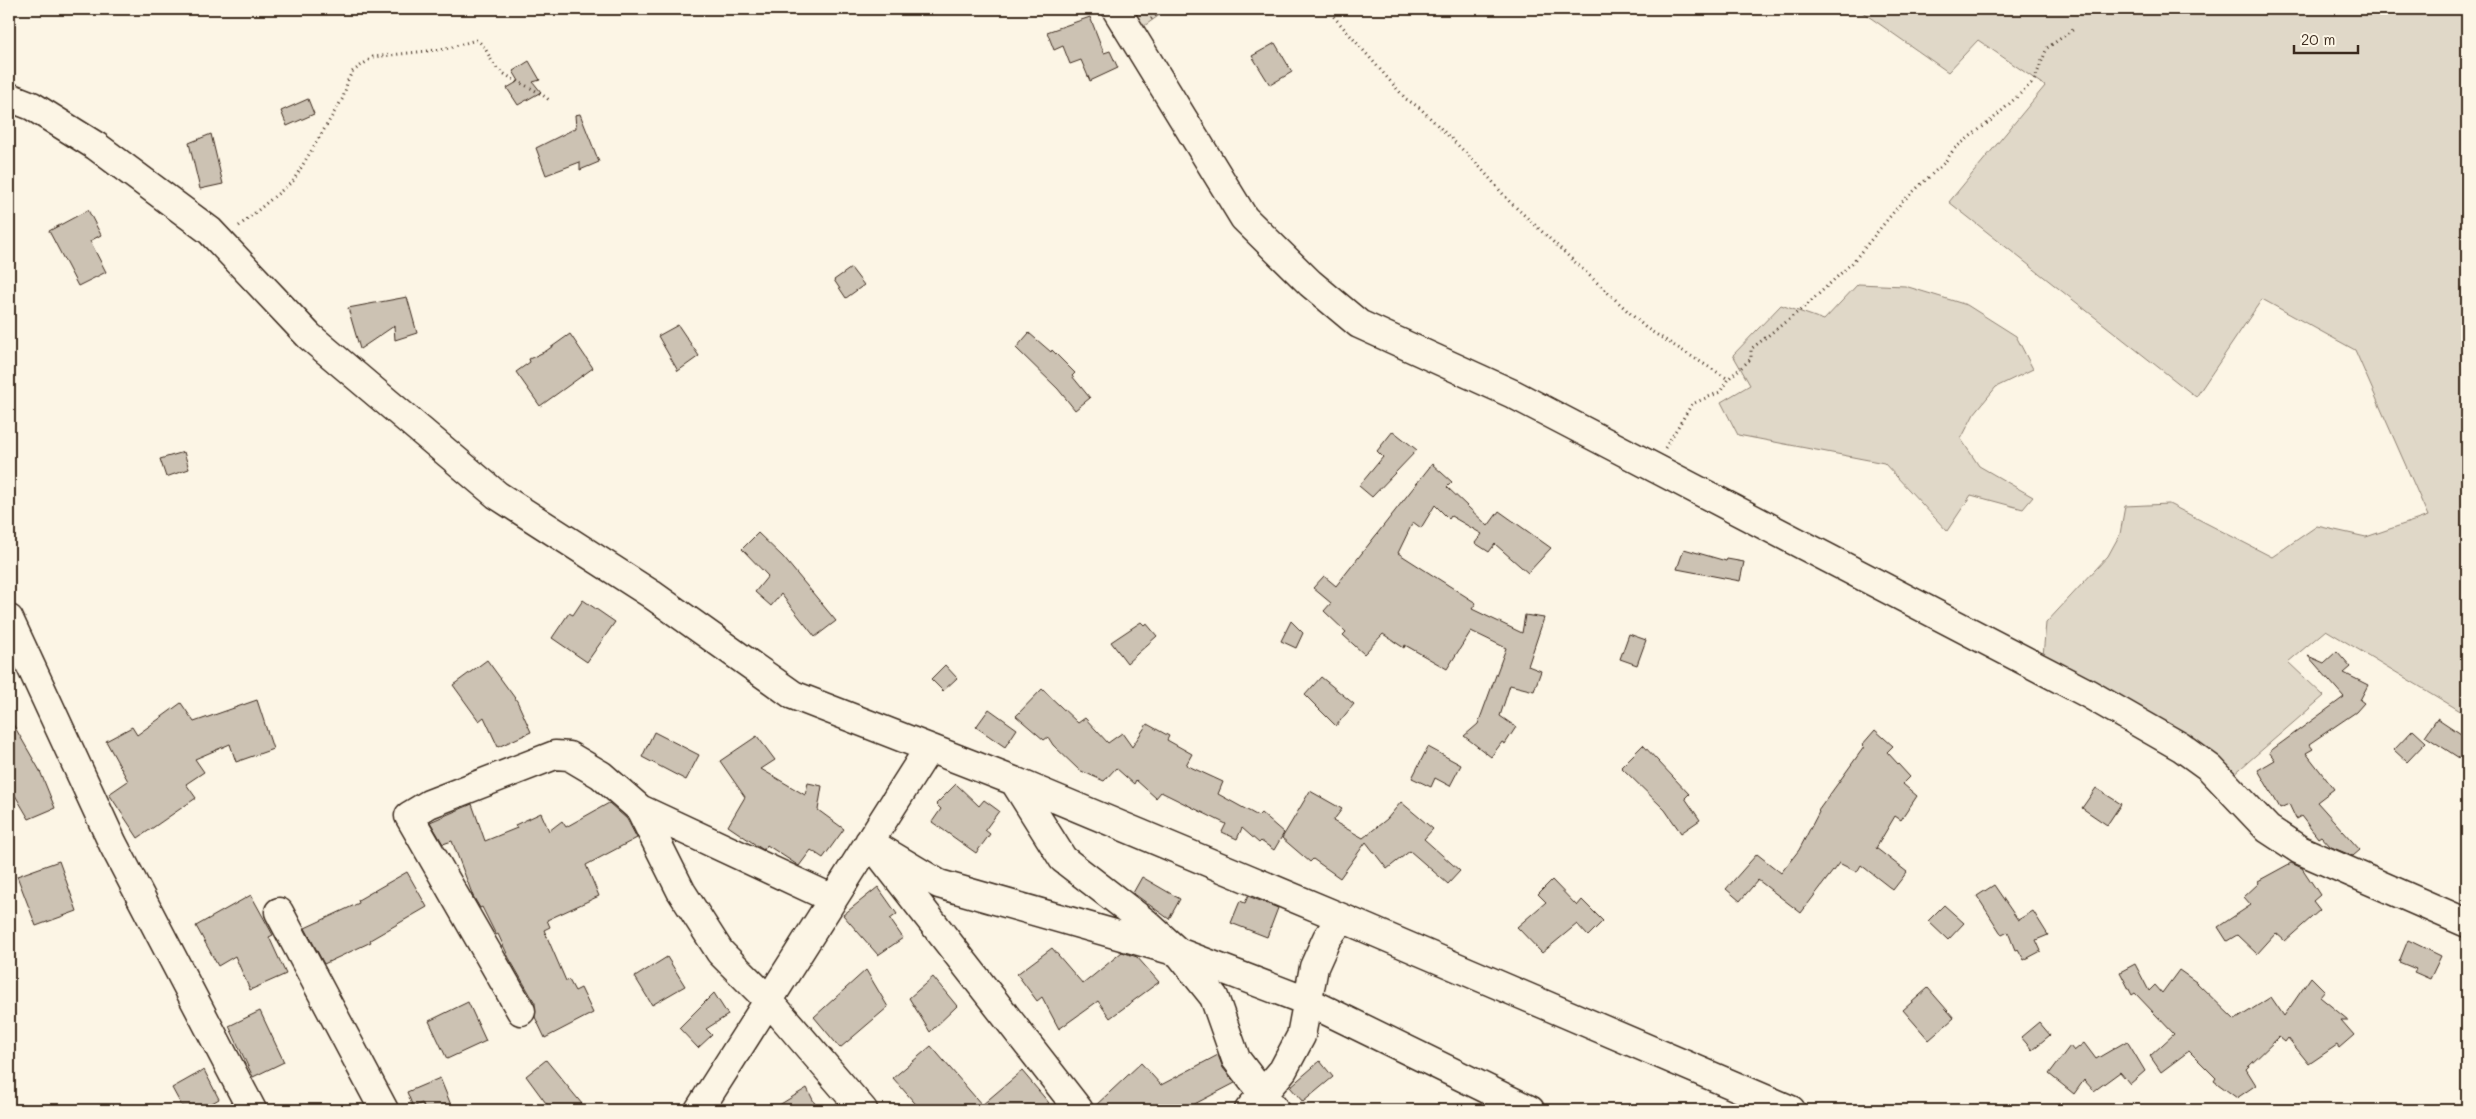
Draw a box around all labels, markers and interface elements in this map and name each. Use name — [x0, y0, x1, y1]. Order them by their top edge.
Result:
scale bar — [2294, 22, 2357, 54]
text: 20 m — [2301, 29, 2335, 49]

